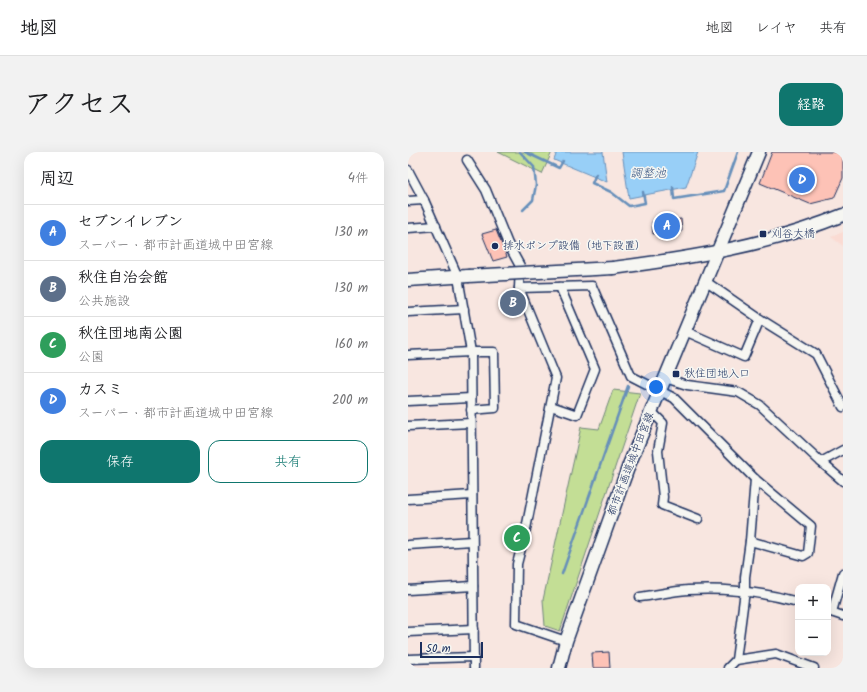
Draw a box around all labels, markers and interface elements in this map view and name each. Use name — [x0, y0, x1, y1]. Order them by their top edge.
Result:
text: 地図 — [20, 14, 58, 44]
text: 地図 — [706, 17, 734, 39]
text: レイヤ — [756, 17, 797, 39]
text: 共有 — [819, 17, 847, 39]
text: アクセス — [24, 83, 134, 128]
button: 経路 — [779, 83, 843, 126]
water label: 調整池 — [630, 164, 667, 183]
pin: D — [789, 165, 815, 195]
text: 周辺 — [40, 166, 74, 193]
text: 4件 — [348, 168, 368, 189]
text: セブンイレブン — [78, 210, 183, 234]
pin: A — [654, 211, 680, 241]
text: A — [49, 222, 57, 243]
text: 130 m — [334, 222, 368, 243]
place label: 刈谷大橋 — [771, 225, 815, 243]
marker: 刈谷大橋 — [758, 229, 768, 239]
text: スーパー · 都市計画道城中田宮線 — [78, 235, 273, 256]
place label: 排水ポンプ設備（地下設置） — [503, 237, 646, 255]
marker: 排水ポンプ設備（地下設置） — [490, 241, 500, 251]
text: 秋住自治会館 — [78, 266, 168, 290]
text: B — [49, 278, 57, 299]
text: 130 m — [334, 278, 368, 299]
pin: B — [500, 288, 526, 318]
text: 公共施設 — [78, 291, 130, 312]
text: 秋住団地南公園 — [78, 322, 183, 346]
text: C — [49, 334, 57, 355]
text: 160 m — [335, 334, 368, 355]
text: 公園 — [78, 347, 104, 368]
place label: 秋住団地入口 — [684, 365, 750, 383]
marker: 秋住団地入口 — [671, 369, 681, 379]
your location — [646, 377, 666, 397]
text: カスミ — [78, 378, 123, 402]
text: D — [49, 390, 57, 411]
text: 200 m — [332, 390, 368, 411]
text: スーパー · 都市計画道城中田宮線 — [78, 403, 273, 424]
street label: 都市計画道城中田宮線 — [603, 409, 659, 519]
button: 保存 — [40, 440, 200, 483]
button: 共有 — [208, 440, 368, 483]
pin: C — [504, 523, 530, 553]
map controls — [795, 584, 831, 656]
button: + — [795, 584, 831, 620]
button: − — [795, 620, 831, 656]
scale bar — [420, 640, 483, 659]
text: 50 m — [426, 640, 451, 658]

